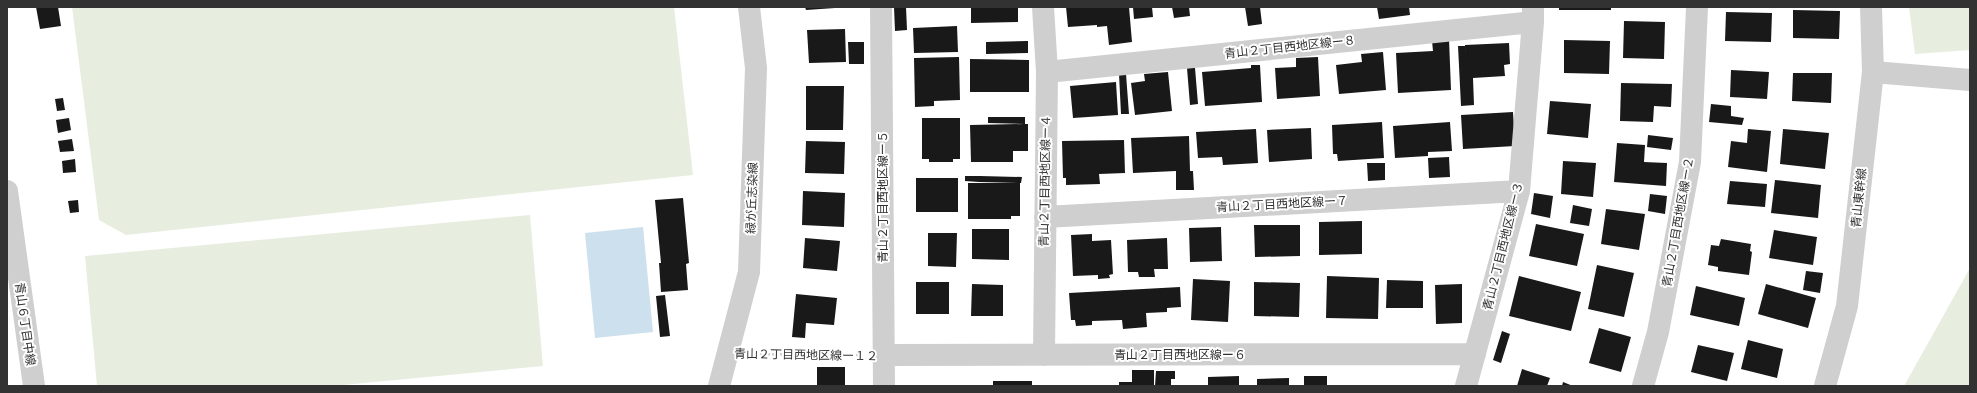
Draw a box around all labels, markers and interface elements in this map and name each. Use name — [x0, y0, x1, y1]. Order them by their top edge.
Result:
street label: 青山２丁目西地区線ー８ — [1223, 31, 1356, 62]
street label: 青山２丁目西地区線ー４ — [1035, 115, 1054, 247]
street label: 青山２丁目西地区線ー５ — [874, 131, 891, 263]
street label: 青山２丁目西地区線ー２ — [1658, 155, 1697, 288]
street label: 緑が丘志染線 — [742, 162, 761, 234]
street label: 青山東幹線 — [1847, 167, 1870, 229]
street label: 青山２丁目西地区線ー３ — [1478, 180, 1527, 312]
street label: 青山２丁目西地区線ー７ — [1216, 192, 1348, 215]
street label: 青山６丁目中線 — [11, 281, 40, 367]
street label: 青山２丁目西地区線ー１２ — [734, 345, 878, 364]
street label: 青山２丁目西地区線ー６ — [1114, 346, 1246, 363]

